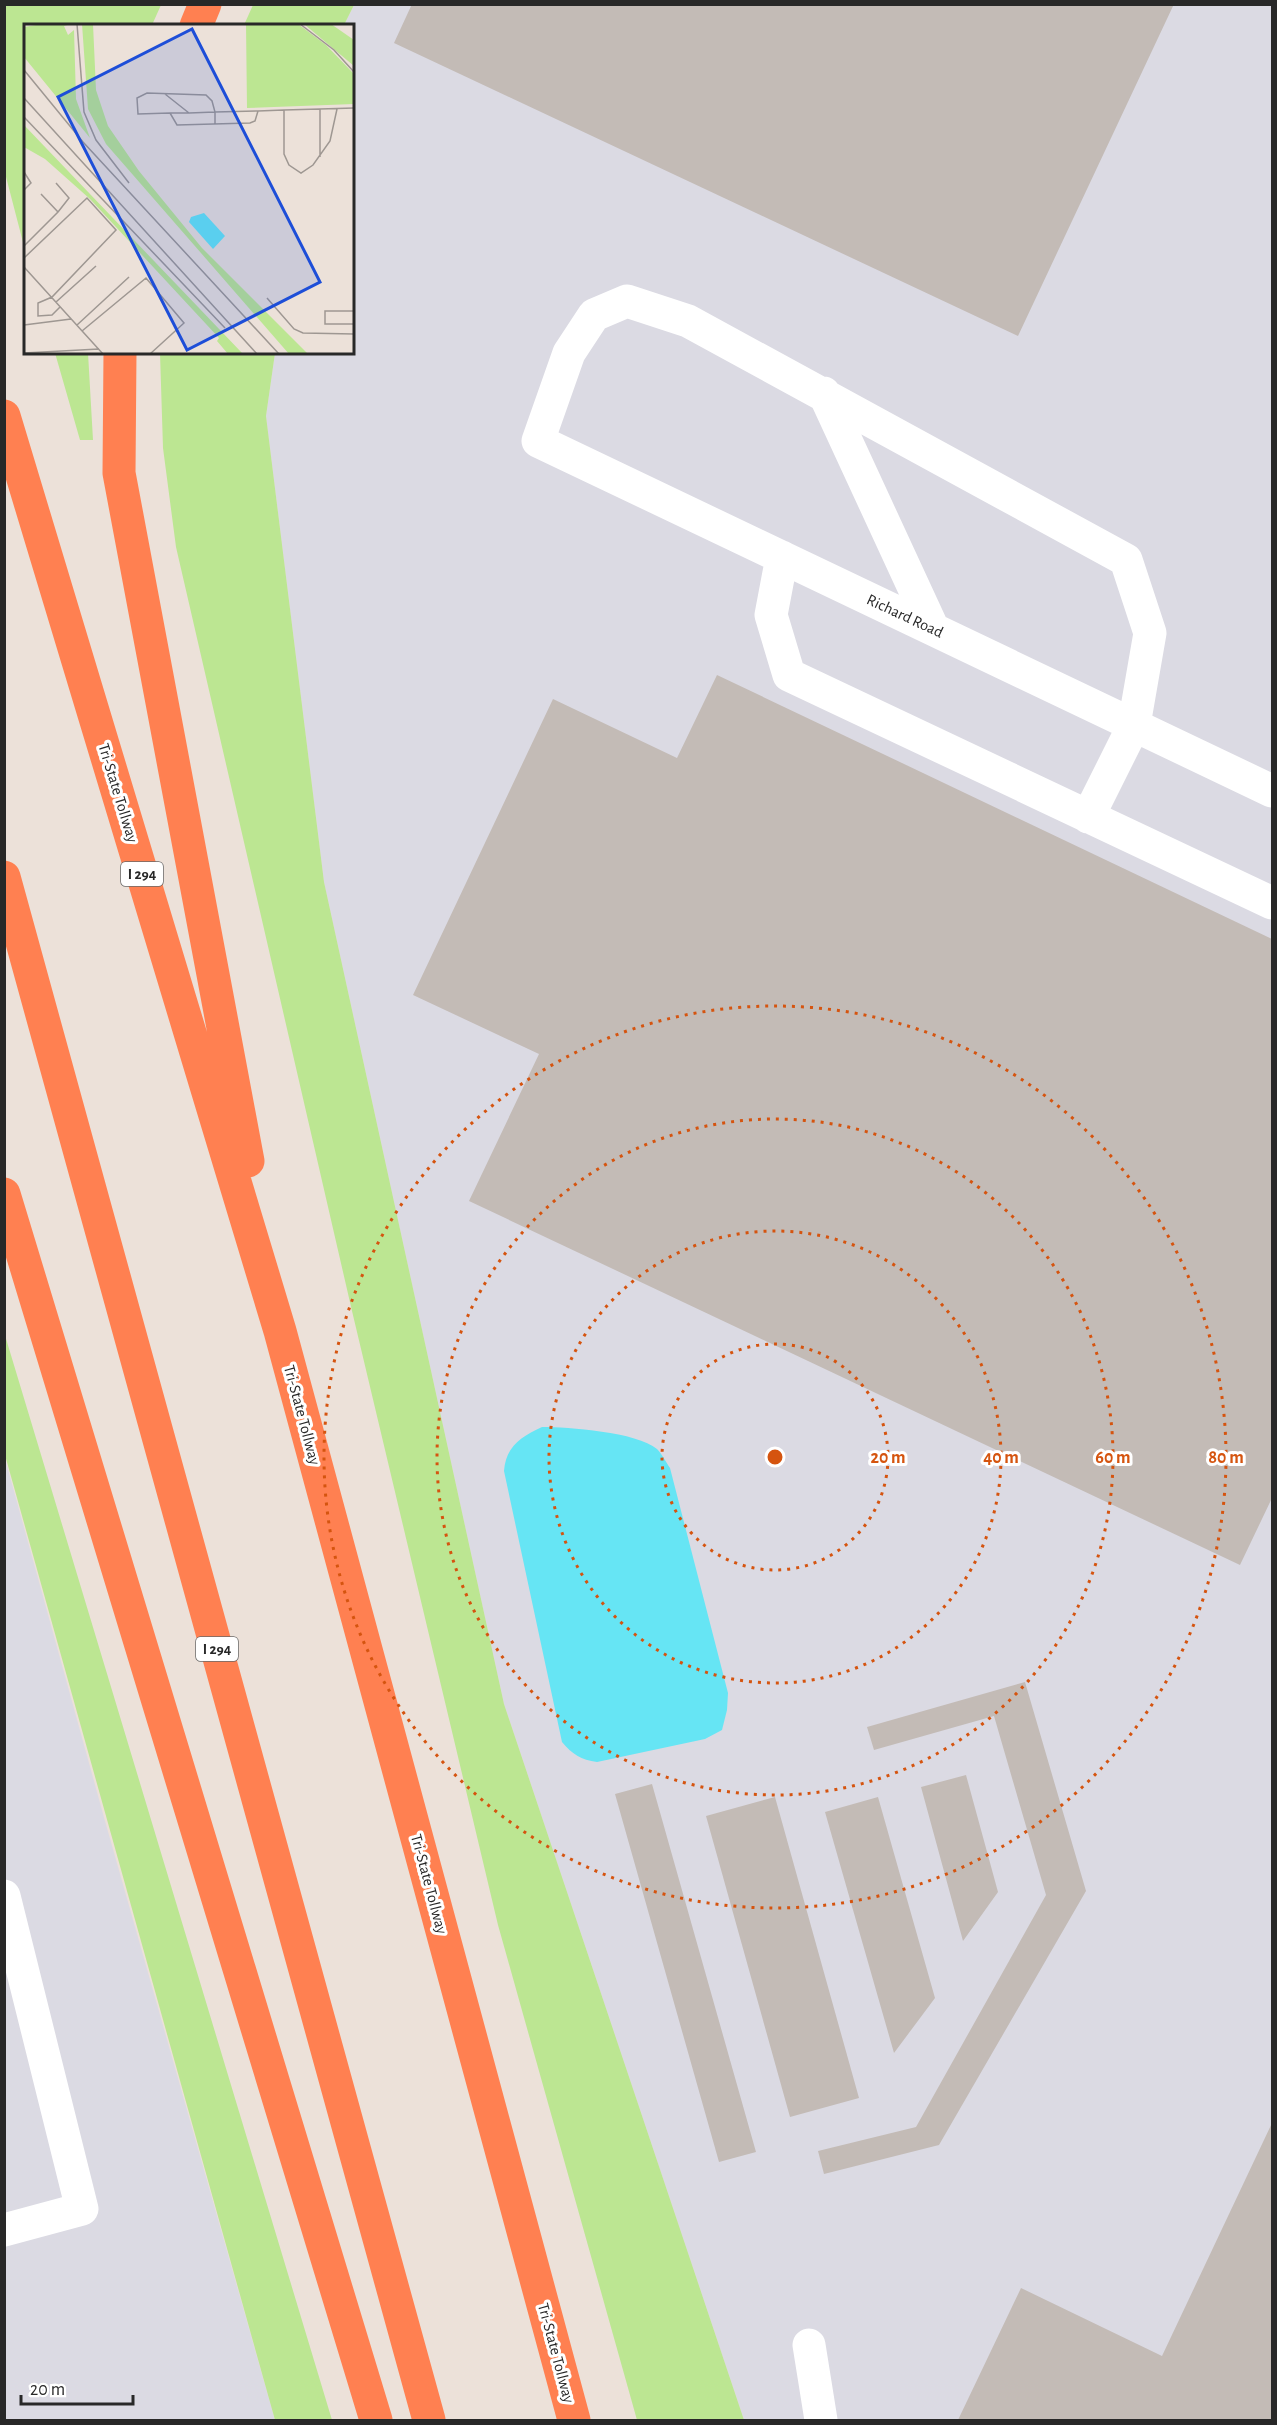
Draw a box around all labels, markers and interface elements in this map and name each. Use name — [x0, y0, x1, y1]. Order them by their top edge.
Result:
inset map — [24, 24, 354, 354]
street label: Richard Road — [864, 591, 946, 641]
street label: Tri-State Tollway — [94, 742, 141, 845]
road number: I 294 — [121, 862, 163, 886]
street label: Tri-State Tollway — [280, 1363, 323, 1467]
centre of rings — [765, 1447, 785, 1467]
text: 20 m — [870, 1449, 906, 1467]
text: 40 m — [983, 1449, 1019, 1467]
text: 60 m — [1095, 1449, 1131, 1467]
text: 80 m — [1208, 1449, 1244, 1467]
road number: I 294 — [196, 1637, 238, 1661]
street label: Tri-State Tollway — [407, 1832, 450, 1936]
street label: Tri-State Tollway — [534, 2301, 577, 2405]
scale bar — [21, 2368, 134, 2406]
text: 20 m — [30, 2381, 65, 2399]

